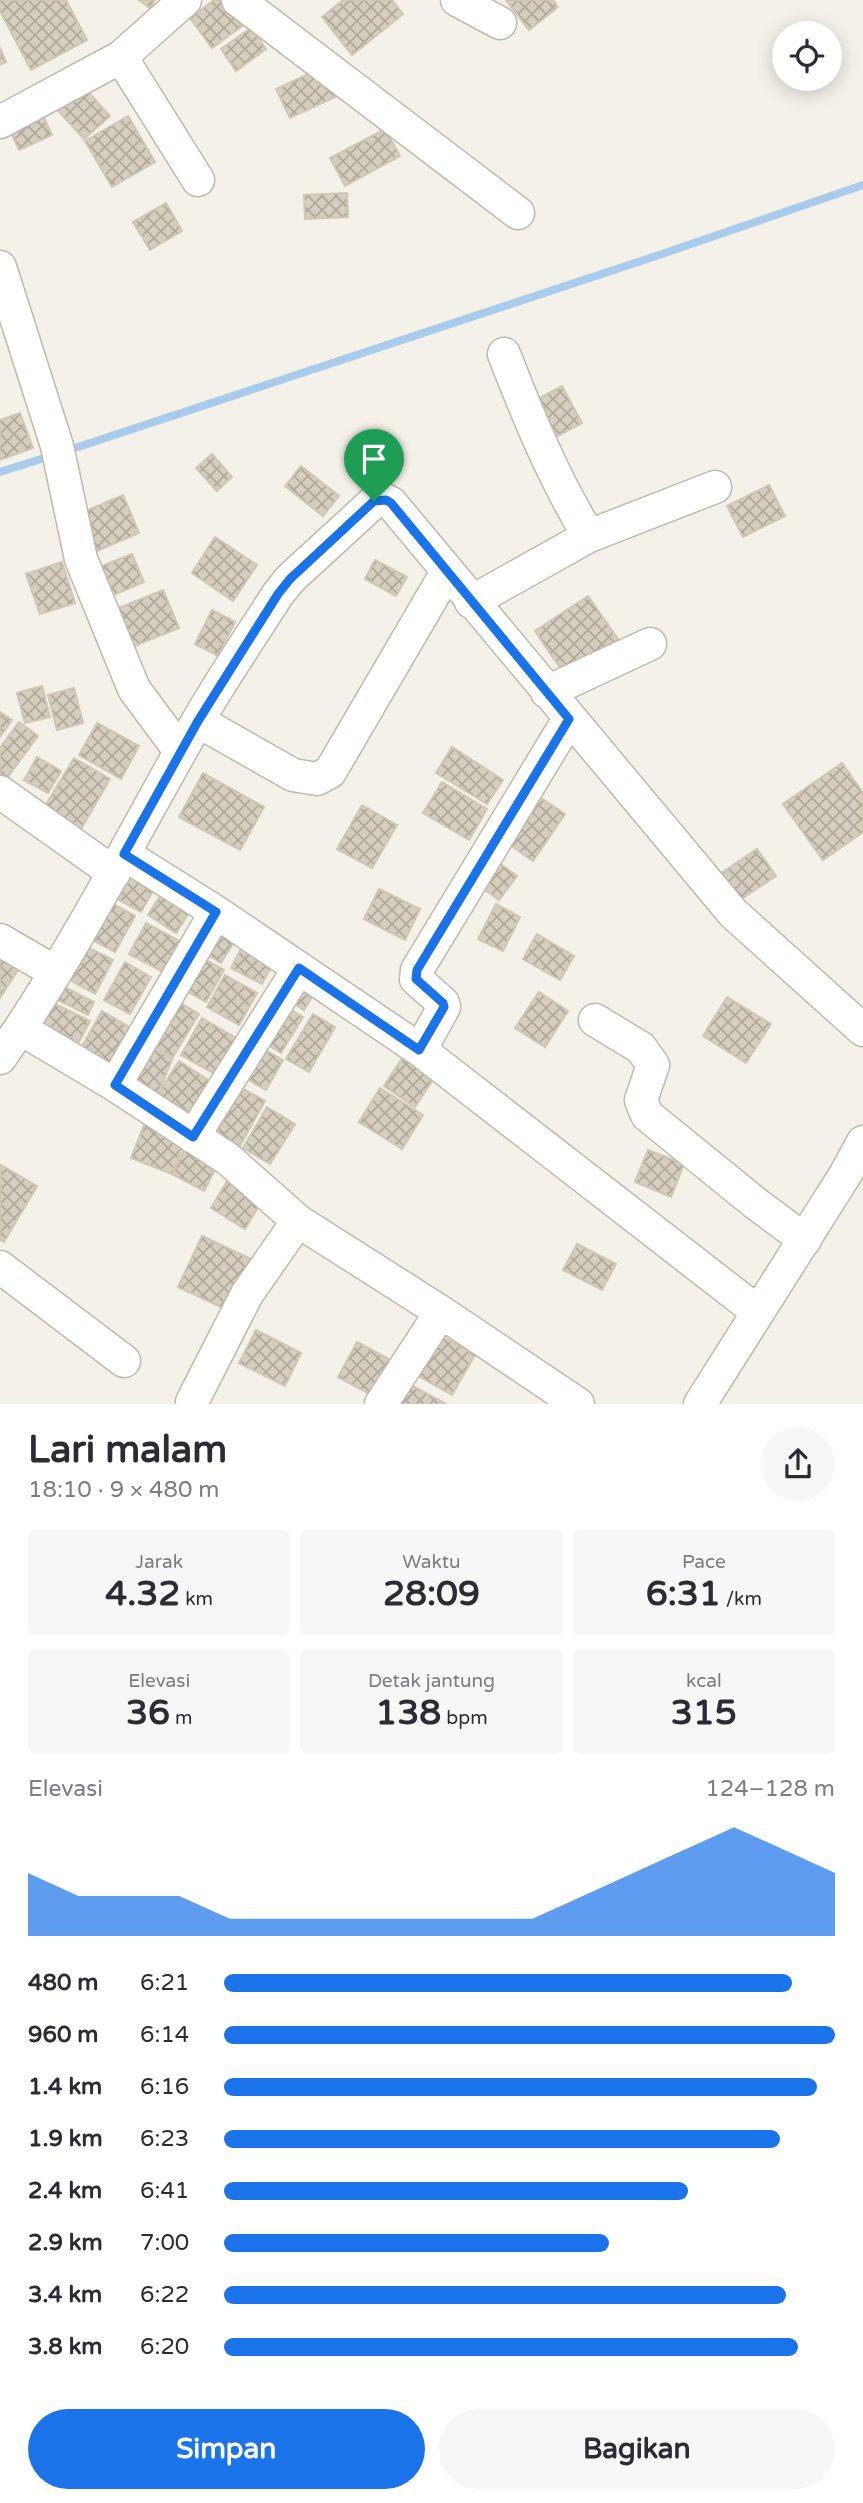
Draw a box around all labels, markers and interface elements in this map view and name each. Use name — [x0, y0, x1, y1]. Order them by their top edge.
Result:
map controls — [772, 21, 842, 91]
button: locate — [772, 21, 842, 91]
pin — [344, 429, 404, 501]
icon: arrive — [355, 440, 393, 478]
text: Lari malam — [28, 1427, 227, 1473]
button: share — [761, 1427, 835, 1501]
text: 18:10 · 9 × 480 m — [28, 1476, 219, 1504]
text: Jarak — [135, 1551, 183, 1573]
text: Waktu — [402, 1551, 461, 1573]
text: Pace — [682, 1551, 726, 1573]
text: 4.32 — [105, 1573, 180, 1615]
text: 28:09 — [383, 1573, 480, 1615]
text: 6:31 — [646, 1573, 721, 1615]
text: km — [180, 1588, 213, 1610]
text: /km — [721, 1588, 762, 1610]
text: Elevasi — [128, 1670, 190, 1692]
text: Detak jantung — [368, 1670, 495, 1692]
text: kcal — [686, 1670, 722, 1692]
text: 36 — [126, 1692, 170, 1734]
text: 138 — [375, 1692, 441, 1734]
text: 315 — [671, 1692, 737, 1734]
text: m — [170, 1707, 192, 1729]
text: bpm — [441, 1707, 488, 1729]
text: Elevasi — [28, 1775, 103, 1803]
text: 124–128 m — [705, 1775, 835, 1803]
text: 480 m — [28, 1969, 98, 1997]
text: 6:21 — [140, 1969, 189, 1997]
text: 960 m — [28, 2021, 98, 2049]
text: 6:14 — [140, 2021, 189, 2049]
text: 1.4 km — [28, 2073, 102, 2101]
text: 6:16 — [140, 2073, 189, 2101]
text: 1.9 km — [28, 2125, 103, 2153]
text: 6:23 — [140, 2125, 189, 2153]
text: 2.4 km — [28, 2177, 102, 2205]
text: 6:41 — [140, 2177, 189, 2205]
text: 2.9 km — [28, 2229, 103, 2257]
text: 7:00 — [140, 2229, 189, 2257]
text: 3.4 km — [28, 2281, 102, 2309]
text: 6:22 — [140, 2281, 189, 2309]
text: 3.8 km — [28, 2333, 102, 2361]
text: 6:20 — [140, 2333, 189, 2361]
button: Simpan — [28, 2409, 425, 2489]
button: Bagikan — [439, 2409, 835, 2489]

